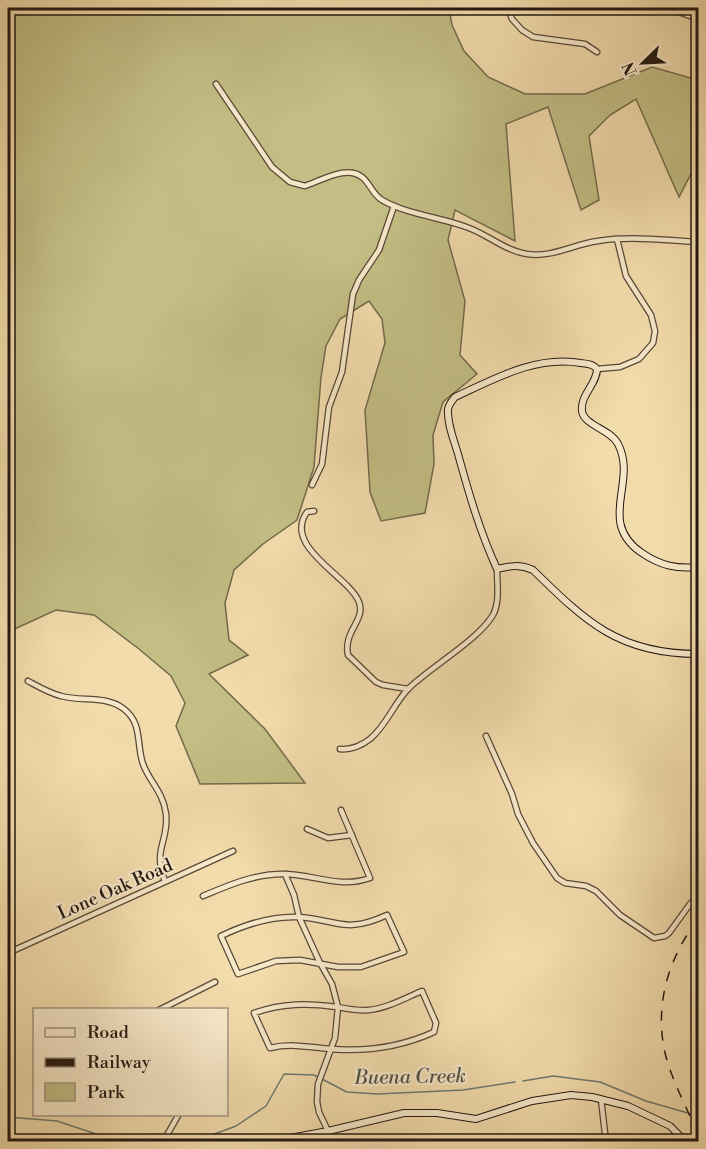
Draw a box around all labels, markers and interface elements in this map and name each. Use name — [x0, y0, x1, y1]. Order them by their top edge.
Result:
north arrow — [613, 33, 673, 93]
text: N — [618, 59, 642, 79]
street label: Lone Oak Road — [54, 854, 177, 925]
legend — [33, 1008, 228, 1116]
text: Road — [87, 1021, 130, 1044]
text: Railway — [87, 1051, 151, 1074]
water label: Buena Creek — [353, 1064, 466, 1091]
text: Park — [87, 1081, 126, 1104]

